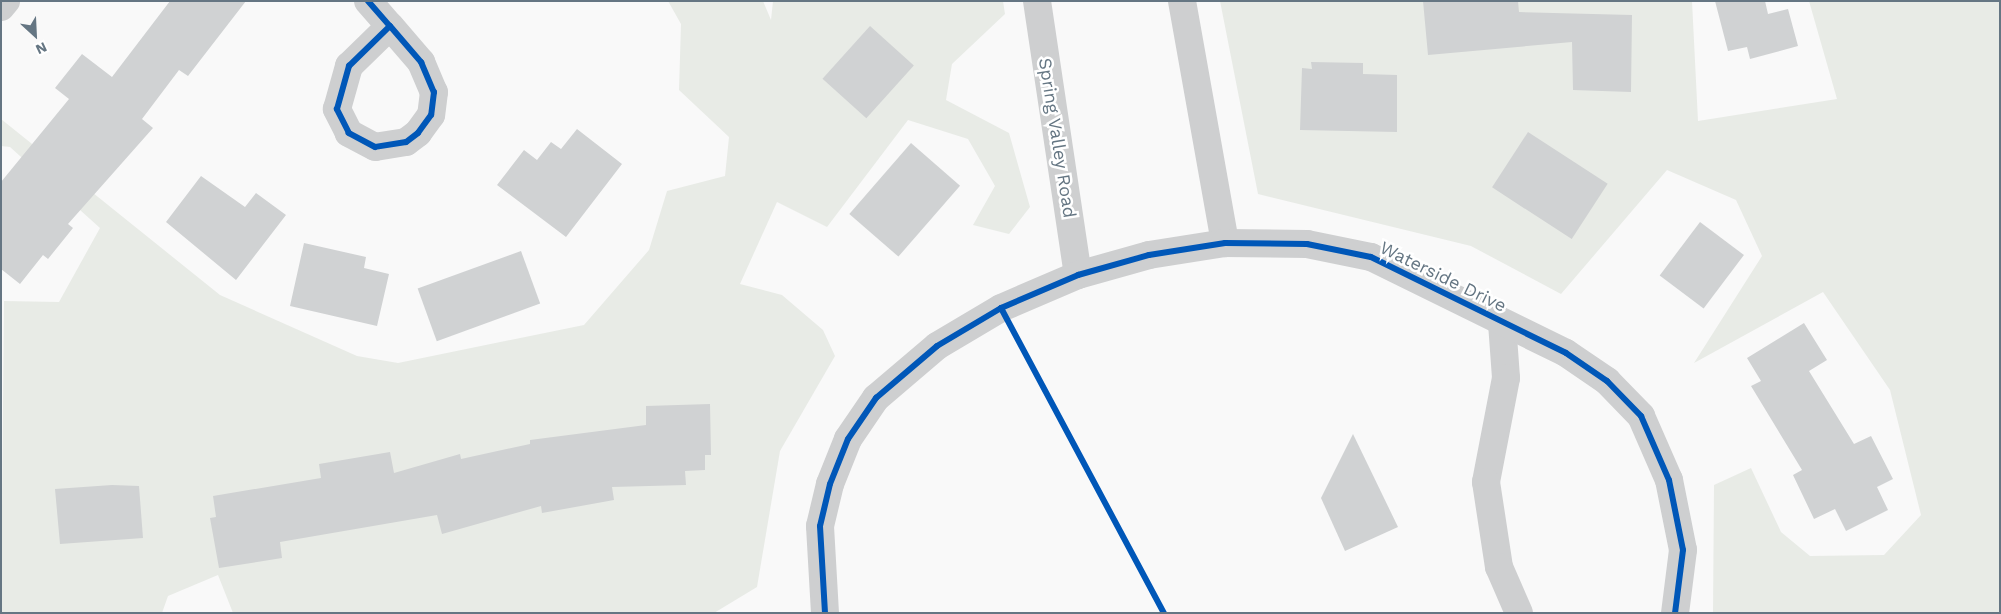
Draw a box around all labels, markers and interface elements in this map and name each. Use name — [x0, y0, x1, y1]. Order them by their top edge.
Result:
north arrow — [10, 10, 60, 60]
text: N — [33, 39, 49, 58]
street label: Spring Valley Road — [1034, 56, 1080, 220]
street label: Waterside Drive — [1376, 237, 1510, 317]

